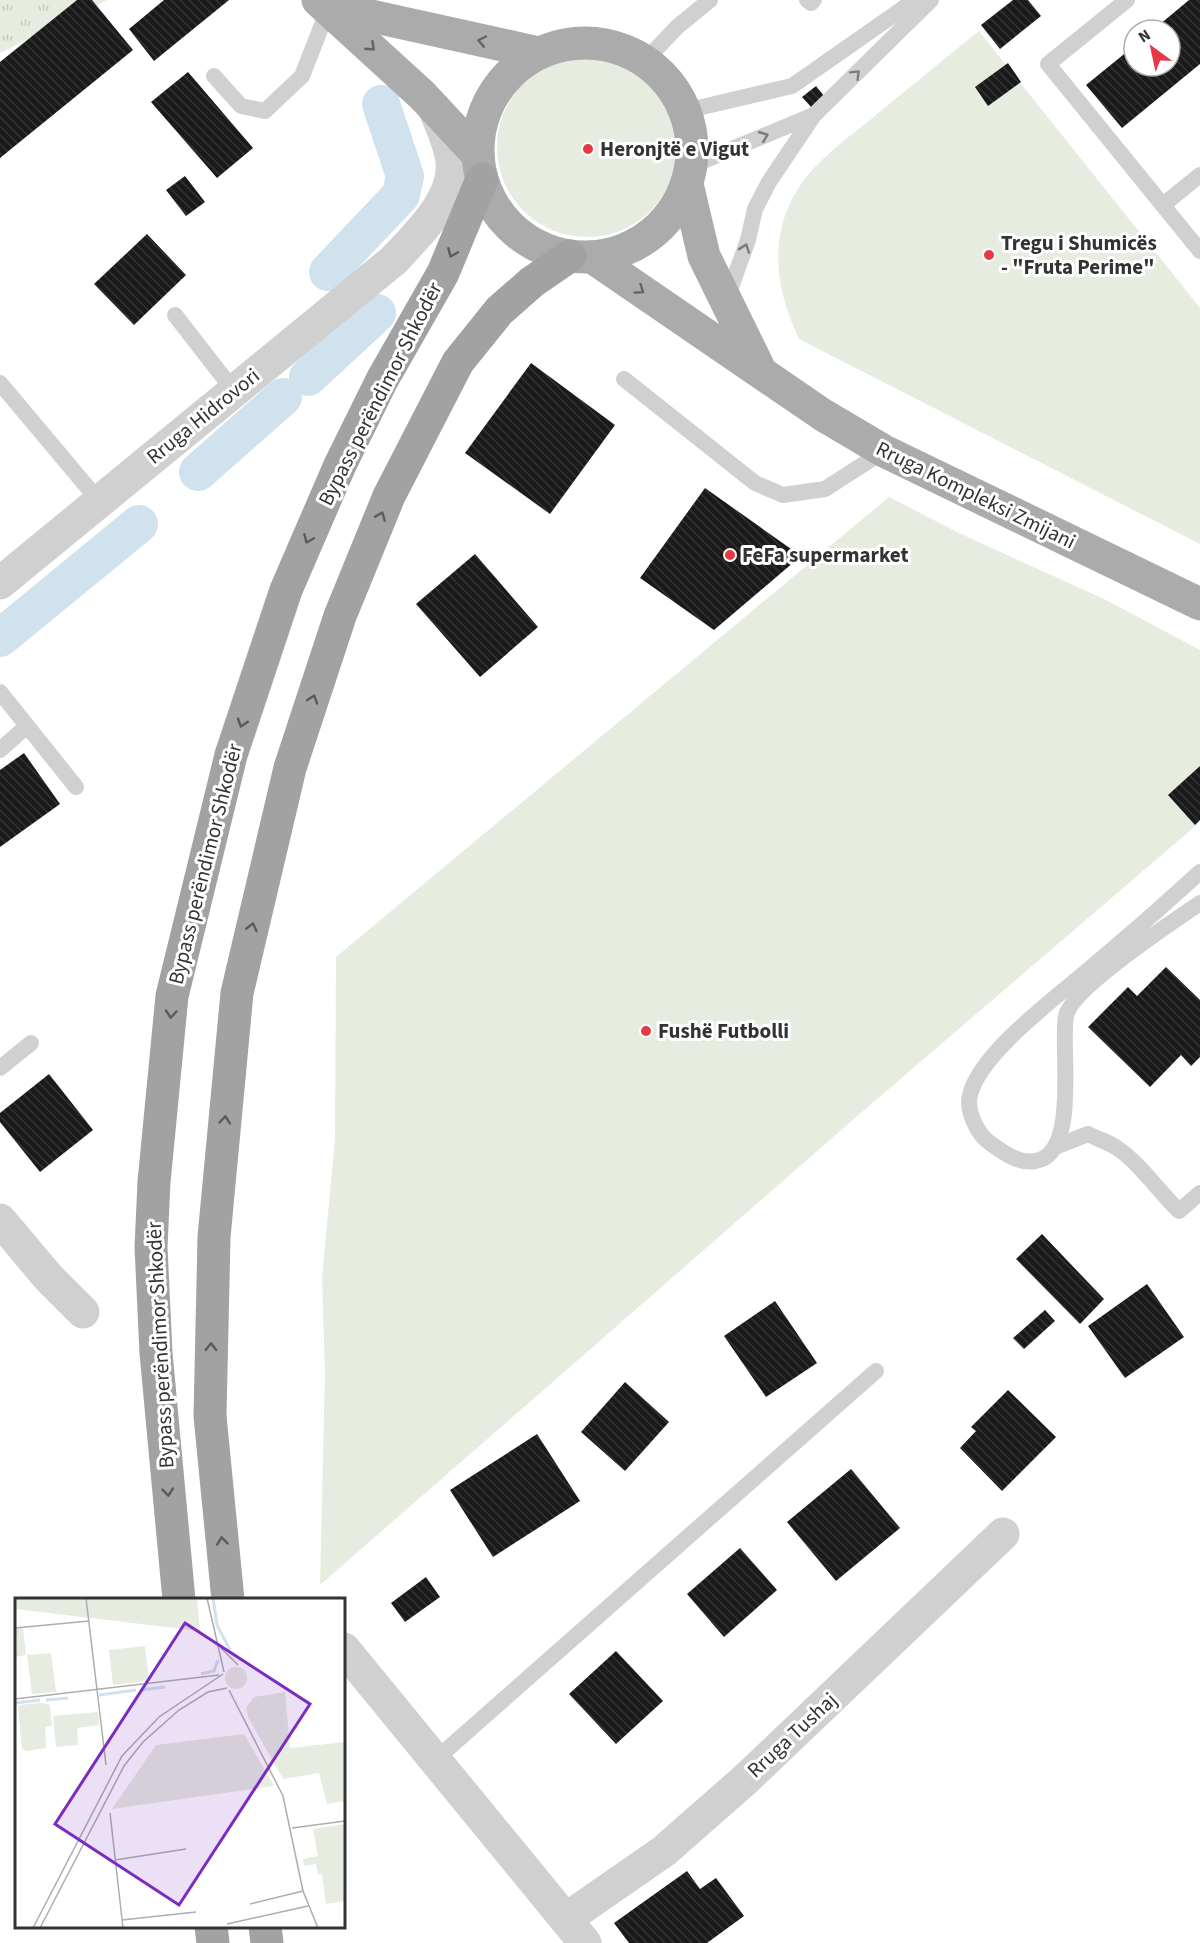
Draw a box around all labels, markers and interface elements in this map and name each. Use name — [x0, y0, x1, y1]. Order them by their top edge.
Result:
north arrow — [1122, 18, 1182, 78]
text: N — [1134, 24, 1155, 48]
one-way arrow — [477, 35, 487, 48]
one-way arrow — [365, 40, 375, 51]
one-way arrow — [848, 71, 859, 82]
one-way arrow — [758, 131, 769, 143]
place label: Heronjtë e Vigut — [600, 134, 749, 164]
marker: Heronjtë e Vigut — [581, 142, 595, 156]
place label: Tregu i Shumicës - "Fruta Perime" — [1001, 228, 1157, 282]
one-way arrow — [738, 243, 751, 254]
one-way arrow — [447, 246, 459, 257]
marker: Tregu i Shumicës - "Fruta Perime" — [982, 248, 996, 262]
street label: Bypass perëndimor Shkodër — [311, 276, 450, 511]
one-way arrow — [634, 283, 645, 294]
street label: Rruga Hidrovori — [140, 361, 266, 471]
street label: Rruga Kompleksi Zmijani — [871, 434, 1081, 556]
one-way arrow — [374, 511, 386, 522]
one-way arrow — [303, 533, 315, 544]
place label: FeFa supermarket — [742, 540, 909, 570]
marker: FeFa supermarket — [723, 548, 737, 562]
one-way arrow — [306, 694, 318, 705]
one-way arrow — [236, 717, 249, 728]
street label: Bypass perëndimor Shkodër — [161, 740, 250, 988]
one-way arrow — [245, 923, 258, 933]
one-way arrow — [165, 1009, 178, 1018]
place label: Fushë Futbolli — [658, 1016, 789, 1046]
marker: Fushë Futbolli — [639, 1024, 653, 1038]
one-way arrow — [218, 1116, 231, 1125]
street label: Bypass perëndimor Shkodër — [139, 1220, 181, 1469]
one-way arrow — [204, 1342, 217, 1351]
one-way arrow — [161, 1487, 174, 1497]
one-way arrow — [216, 1537, 229, 1546]
inset map — [15, 1598, 345, 1928]
street label: Rruga Tushaj — [740, 1685, 844, 1785]

